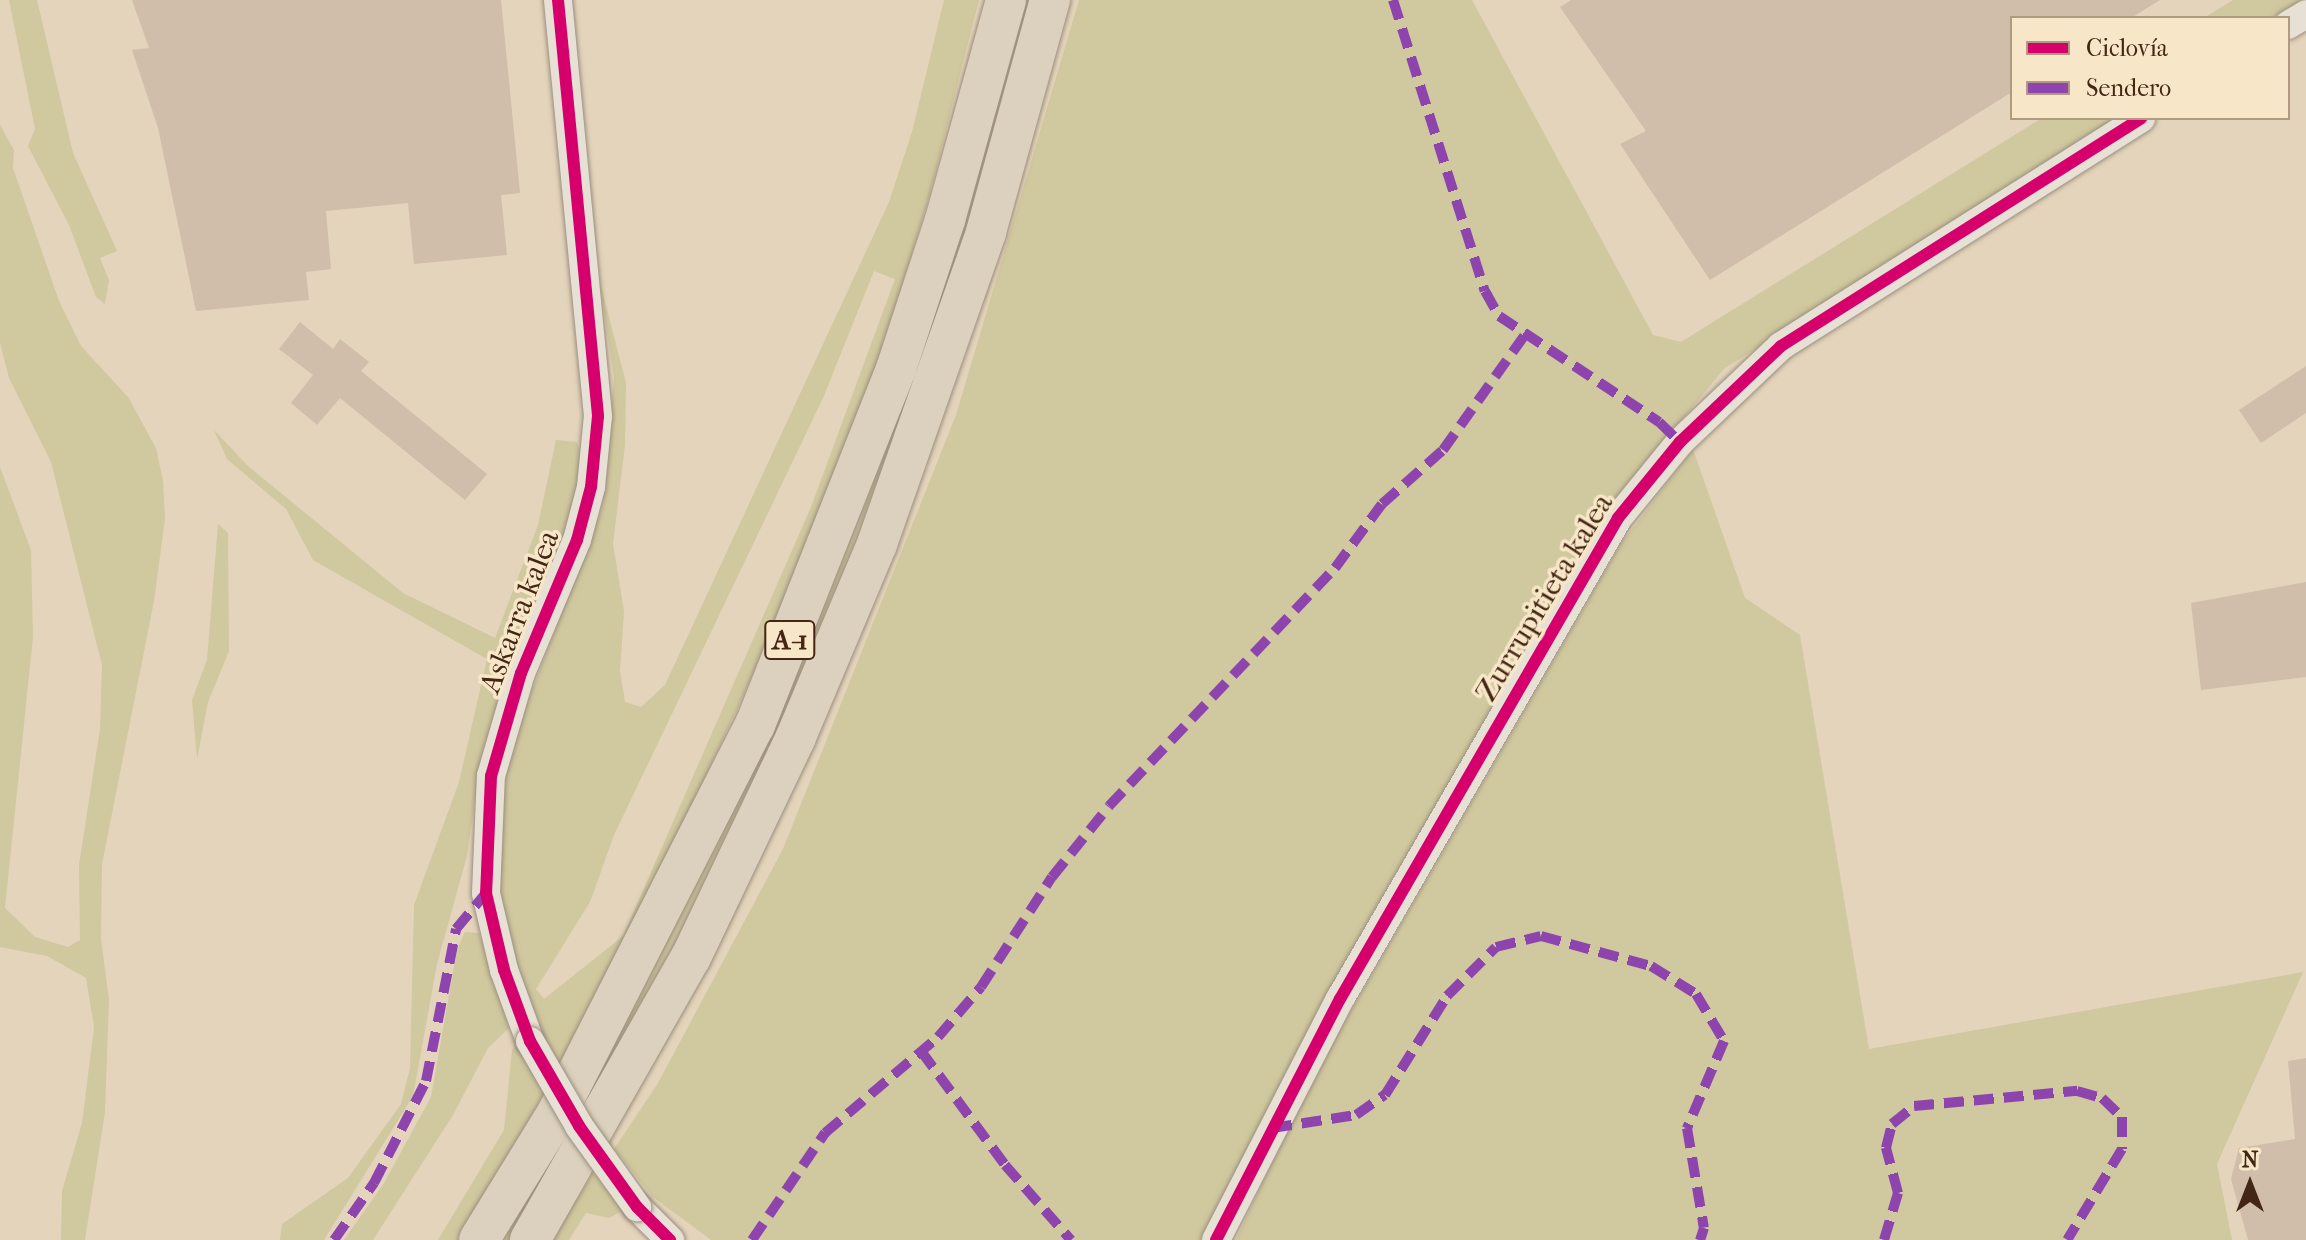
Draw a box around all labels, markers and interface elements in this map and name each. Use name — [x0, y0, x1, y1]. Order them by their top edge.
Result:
legend — [2010, 16, 2290, 120]
text: Ciclovía — [2086, 34, 2168, 62]
text: Sendero — [2086, 74, 2171, 102]
street label: Zurrupitieta kalea — [1469, 488, 1621, 708]
street label: Askarra kalea — [472, 525, 568, 699]
road number: A-1 — [764, 616, 816, 664]
north arrow — [2210, 1144, 2290, 1224]
text: N — [2242, 1147, 2258, 1173]

